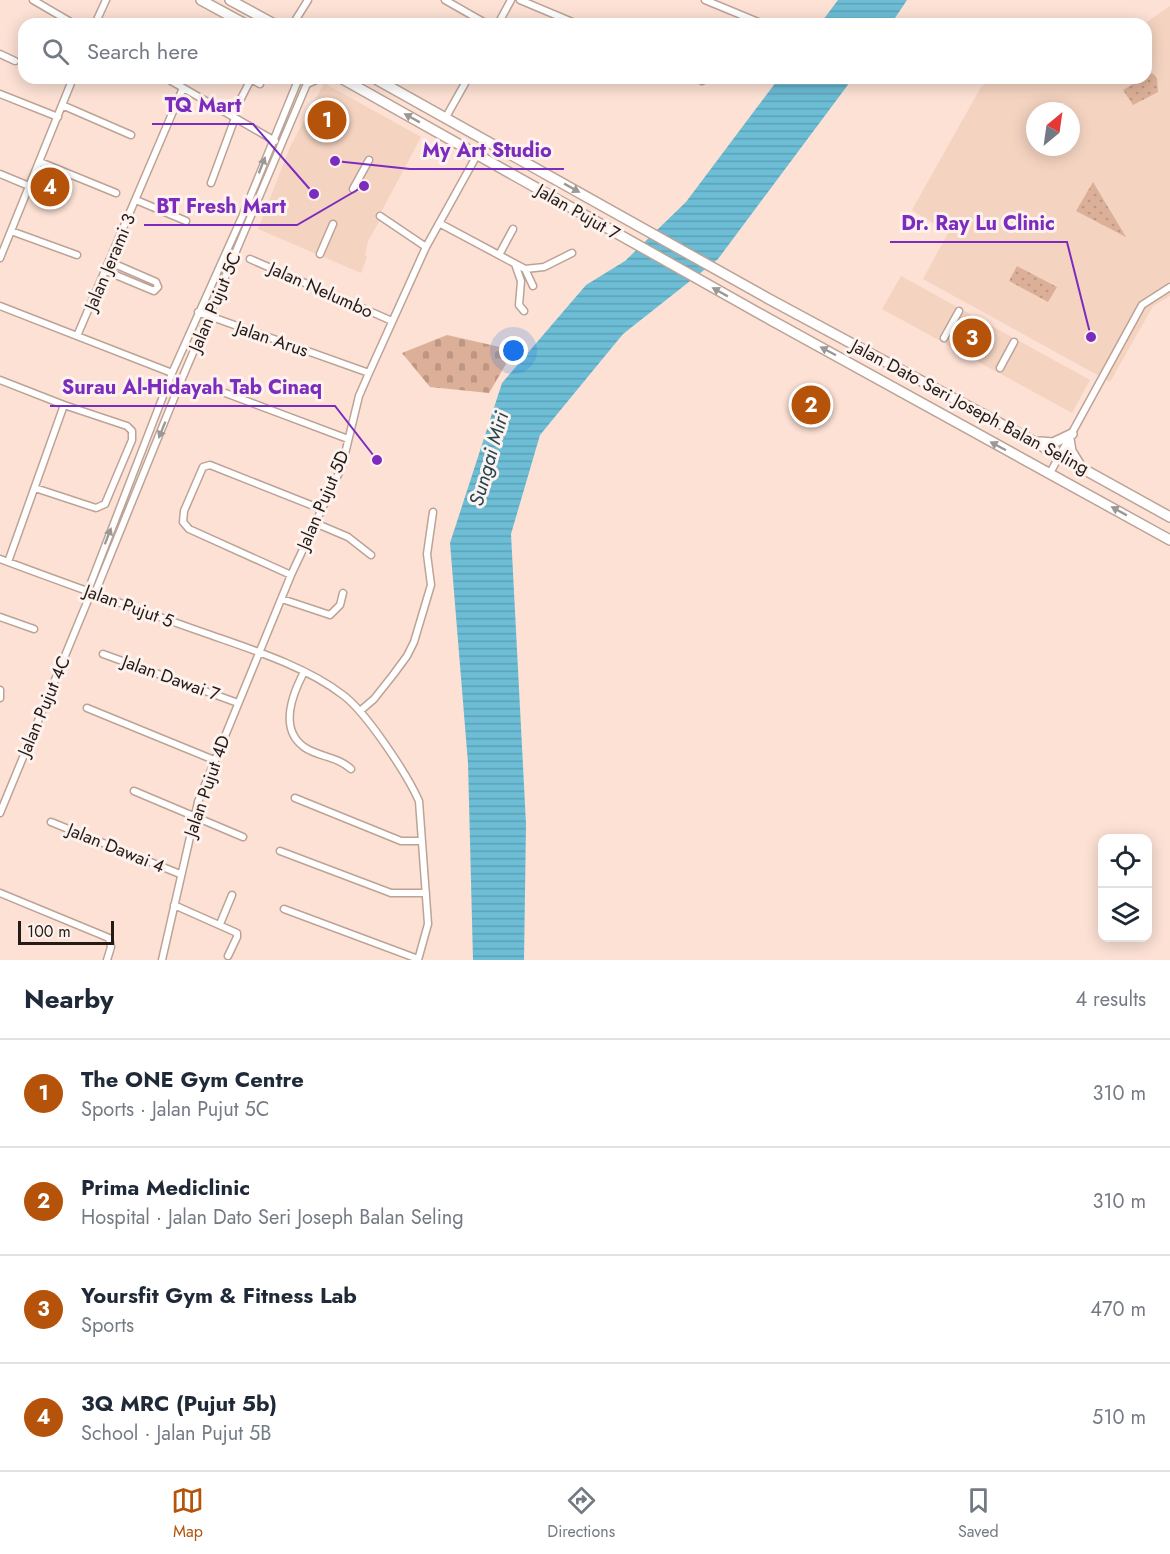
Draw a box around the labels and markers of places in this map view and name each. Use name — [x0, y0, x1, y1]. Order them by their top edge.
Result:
callout: TQ Mart — [152, 86, 253, 124]
pin: 1 — [308, 98, 346, 142]
callout: My Art Studio — [410, 131, 564, 169]
pin: 4 — [31, 164, 70, 210]
callout: BT Fresh Mart — [144, 187, 297, 225]
callout: Dr. Ray Lu Clinic — [890, 204, 1067, 242]
pin: 3 — [952, 316, 992, 360]
callout: Surau Al-Hidayah Tab Cinaq — [50, 368, 335, 406]
pin: 2 — [792, 382, 830, 428]

